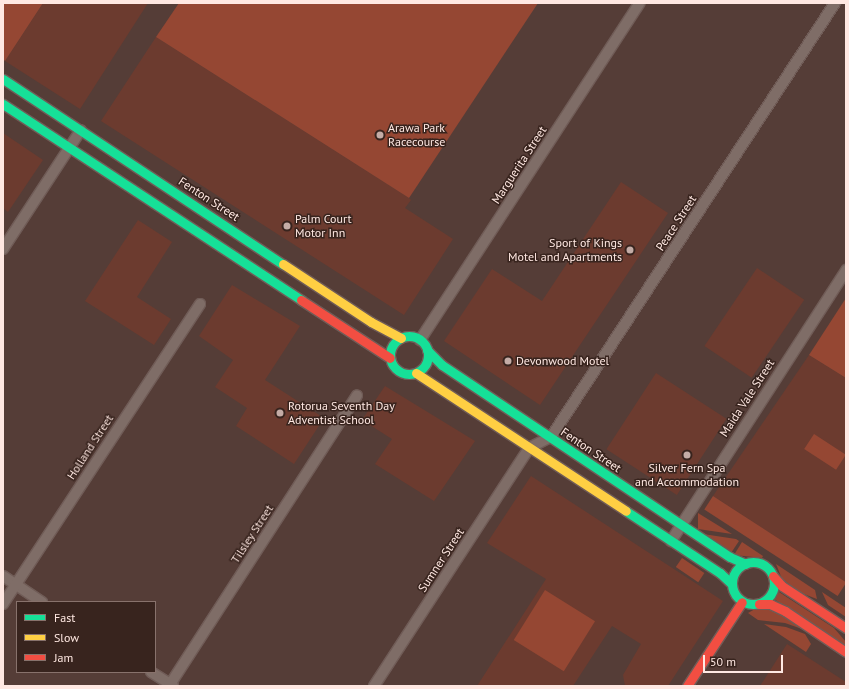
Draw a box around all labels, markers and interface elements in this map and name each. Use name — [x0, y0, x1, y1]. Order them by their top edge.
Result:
place label: Arawa Park Racecourse — [388, 121, 445, 149]
street label: Marguerita Street — [489, 123, 549, 207]
marker: Arawa Park Racecourse — [375, 130, 385, 140]
street label: Fenton Street — [176, 174, 242, 224]
street label: Peace Street — [653, 192, 699, 254]
place label: Palm Court Motor Inn — [295, 212, 352, 240]
marker: Palm Court Motor Inn — [282, 221, 292, 231]
place label: Sport of Kings Motel and Apartments — [508, 236, 622, 264]
marker: Sport of Kings Motel and Apartments — [625, 245, 635, 255]
place label: Devonwood Motel — [516, 354, 609, 368]
marker: Devonwood Motel — [503, 356, 513, 366]
street label: Maida Vale Street — [716, 356, 778, 440]
place label: Rotorua Seventh Day Adventist School — [288, 399, 395, 427]
marker: Rotorua Seventh Day Adventist School — [275, 408, 285, 418]
street label: Holland Street — [64, 412, 116, 482]
street label: Fenton Street — [558, 425, 624, 475]
marker: Silver Fern Spa and Accommodation — [682, 450, 692, 460]
place label: Silver Fern Spa and Accommodation — [635, 461, 739, 489]
street label: Tilsley Street — [228, 502, 276, 566]
street label: Sumner Street — [415, 525, 467, 595]
legend — [16, 601, 156, 673]
text: Fast — [54, 610, 75, 625]
text: Slow — [54, 630, 79, 645]
scale bar — [705, 647, 785, 673]
text: Jam — [54, 650, 73, 665]
text: 50 m — [710, 654, 736, 669]

